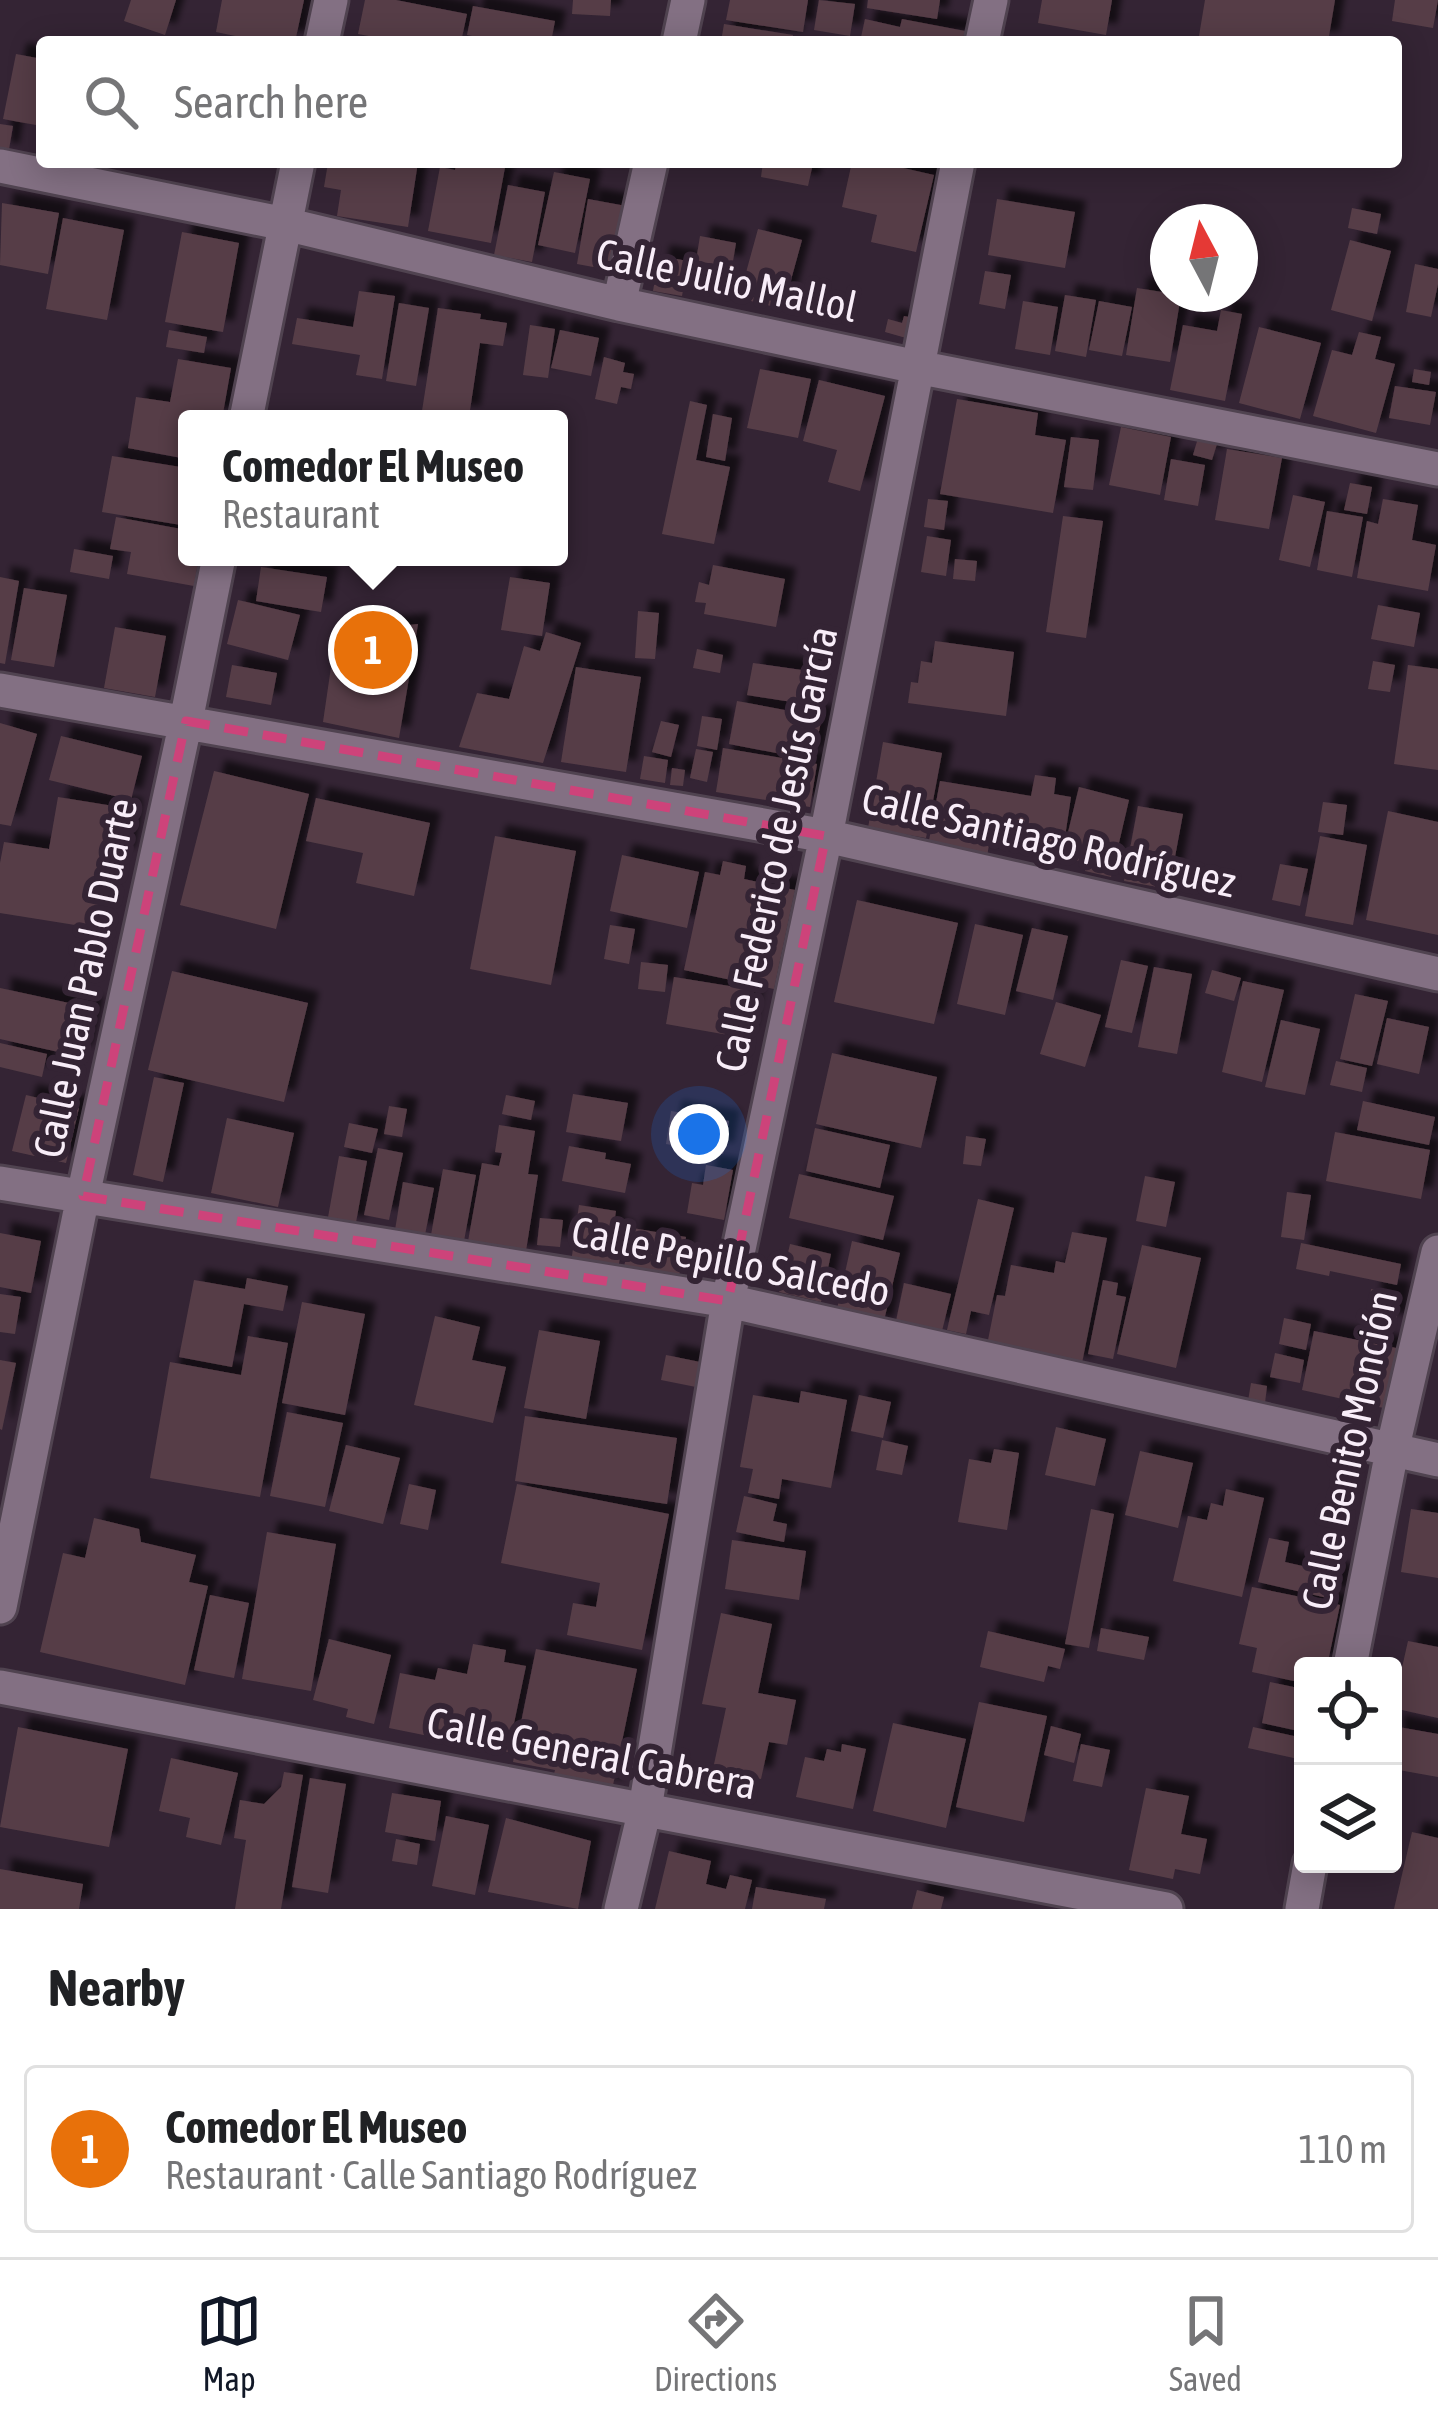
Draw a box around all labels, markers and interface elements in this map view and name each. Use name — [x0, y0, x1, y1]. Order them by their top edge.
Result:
search box — [36, 36, 1402, 168]
icon: search — [78, 69, 144, 135]
text: Search here — [174, 76, 368, 128]
north arrow — [1150, 204, 1258, 312]
street label: Calle Julio Mallol — [592, 229, 862, 331]
popup — [178, 410, 568, 566]
text: Comedor El Museo — [222, 440, 524, 492]
text: Restaurant — [222, 492, 380, 536]
pin: 1 — [334, 605, 412, 695]
street label: Calle Federico de Jesús García — [705, 622, 847, 1076]
street label: Calle Santiago Rodríguez — [858, 774, 1240, 906]
street label: Calle Juan Pablo Duarte — [23, 794, 147, 1162]
your location — [669, 1104, 729, 1164]
street label: Calle Pepillo Salcedo — [568, 1207, 894, 1315]
street label: Calle Benito Monción — [1292, 1286, 1406, 1614]
map controls — [1294, 1657, 1402, 1873]
button: locate — [1294, 1657, 1402, 1765]
street label: Calle General Cabrera — [423, 1698, 761, 1808]
button: layers — [1294, 1765, 1402, 1873]
text: Nearby — [48, 1958, 185, 2017]
text: Comedor El Museo — [165, 2101, 467, 2153]
text: 1 — [81, 2127, 99, 2171]
text: 110 m — [1299, 2127, 1387, 2171]
text: Restaurant · Calle Santiago Rodríguez — [165, 2153, 697, 2197]
tab: Map — [196, 2288, 262, 2398]
tab: Directions — [654, 2288, 777, 2398]
tab: Saved — [1169, 2288, 1242, 2398]

